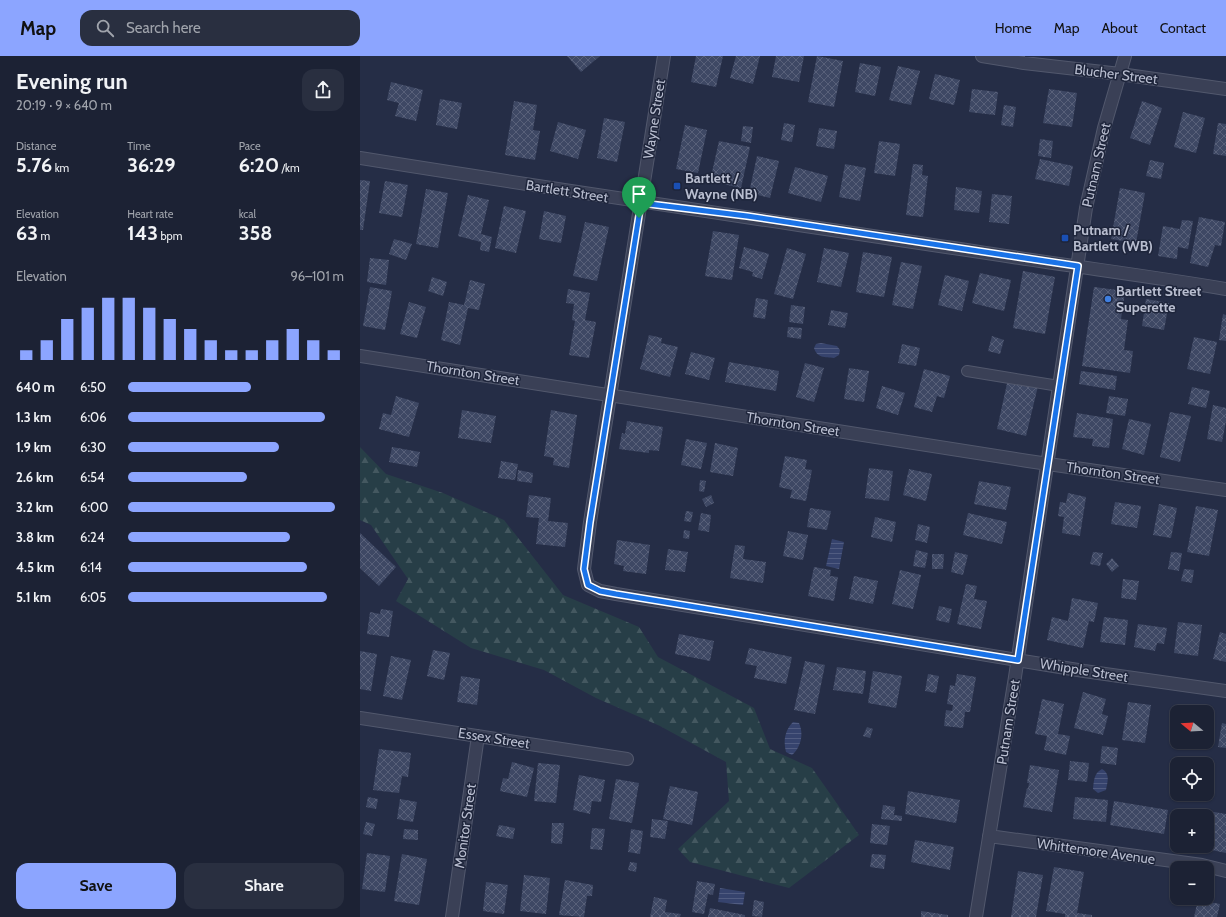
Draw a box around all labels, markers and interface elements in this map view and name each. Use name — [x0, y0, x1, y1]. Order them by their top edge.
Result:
search box — [80, 10, 360, 46]
text: Map — [20, 17, 56, 40]
icon: search — [94, 17, 116, 39]
text: Search here — [126, 19, 201, 37]
text: Home — [995, 19, 1032, 37]
text: Map — [1054, 19, 1079, 37]
text: About — [1101, 19, 1138, 37]
text: Contact — [1160, 19, 1206, 37]
street label: Blucher Street — [1073, 60, 1159, 88]
text: Evening run — [16, 68, 128, 95]
button: share — [302, 69, 344, 111]
street label: Wayne Street — [639, 78, 669, 160]
text: 20:19 · 9 × 640 m — [16, 97, 112, 113]
street label: Putnam Street — [1078, 121, 1114, 209]
text: Distance — [16, 139, 57, 153]
text: Time — [127, 139, 151, 153]
text: Pace — [239, 139, 261, 153]
text: 5.76 — [16, 153, 52, 177]
text: 36:29 — [127, 153, 176, 177]
text: 6:20 — [239, 153, 279, 177]
text: km — [52, 161, 69, 175]
text: /km — [279, 161, 300, 175]
place label: Bartlett / Wayne (NB) — [685, 169, 758, 203]
street label: Bartlett Street — [525, 176, 610, 206]
pin — [622, 177, 656, 218]
marker: Bartlett / Wayne (NB) — [672, 181, 682, 191]
icon: arrive — [628, 183, 650, 205]
text: Elevation — [16, 207, 59, 221]
text: Heart rate — [127, 207, 173, 221]
text: kcal — [239, 207, 256, 221]
text: 63 — [16, 221, 38, 245]
text: 143 — [127, 221, 158, 245]
text: 358 — [239, 221, 272, 245]
place label: Putnam / Bartlett (WB) — [1073, 221, 1153, 255]
text: m — [38, 229, 50, 243]
text: bpm — [158, 229, 182, 243]
marker: Putnam / Bartlett (WB) — [1060, 233, 1070, 243]
text: Elevation — [16, 268, 67, 284]
text: 96–101 m — [290, 268, 344, 284]
place label: Bartlett Street Superette — [1116, 282, 1201, 316]
marker: Bartlett Street Superette — [1103, 294, 1113, 304]
street label: Thornton Street — [425, 357, 521, 389]
text: 640 m — [16, 379, 55, 395]
text: 6:50 — [80, 379, 106, 395]
street label: Thornton Street — [745, 408, 841, 440]
text: 1.3 km — [16, 409, 51, 425]
text: 6:06 — [80, 409, 107, 425]
text: 1.9 km — [16, 439, 51, 455]
text: 6:30 — [80, 439, 106, 455]
street label: Thornton Street — [1065, 458, 1161, 489]
text: 2.6 km — [16, 469, 54, 485]
text: 6:54 — [80, 469, 105, 485]
text: 3.2 km — [16, 499, 53, 515]
text: 6:00 — [80, 499, 108, 515]
text: 3.8 km — [16, 529, 54, 545]
text: 6:24 — [80, 529, 104, 545]
text: 4.5 km — [16, 559, 54, 575]
text: 6:14 — [80, 559, 102, 575]
text: 5.1 km — [16, 589, 51, 605]
text: 6:05 — [80, 589, 106, 605]
street label: Whipple Street — [1039, 654, 1130, 686]
street label: Putnam Street — [992, 678, 1024, 766]
north arrow — [1170, 705, 1214, 749]
map controls — [1170, 705, 1214, 905]
street label: Essex Street — [457, 723, 531, 753]
button: locate — [1170, 757, 1214, 801]
street label: Monitor Street — [450, 782, 480, 870]
button: + — [1170, 809, 1214, 853]
street label: Whittemore Avenue — [1036, 834, 1156, 868]
button: − — [1170, 861, 1214, 905]
button: Save — [16, 863, 176, 909]
button: Share — [184, 863, 344, 909]

